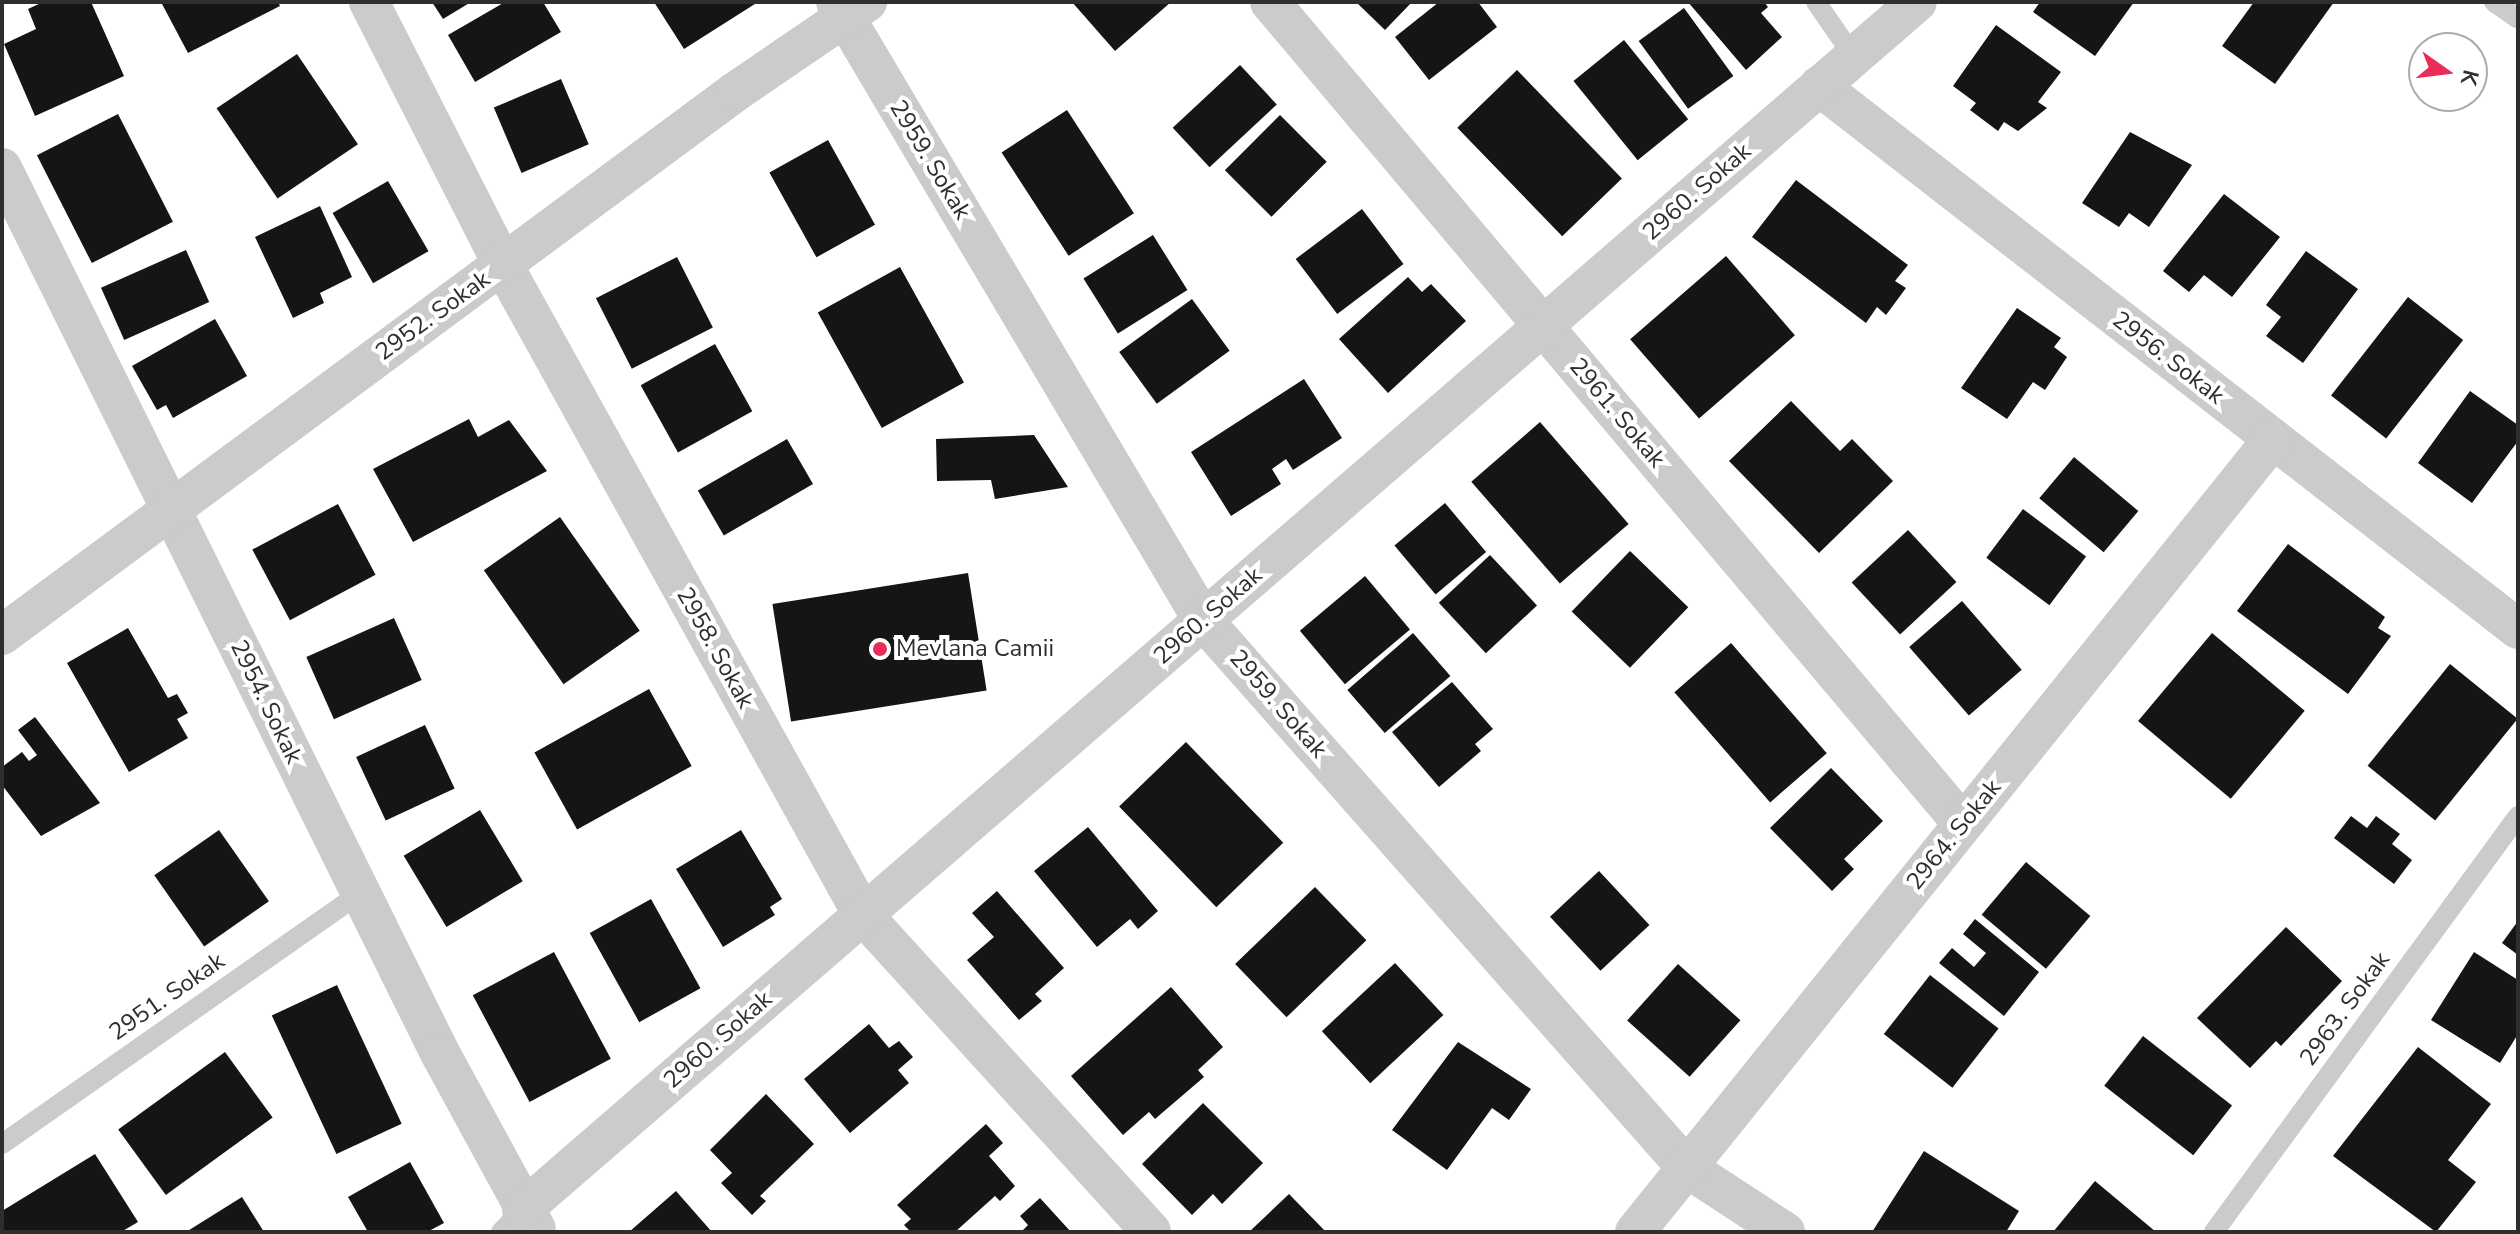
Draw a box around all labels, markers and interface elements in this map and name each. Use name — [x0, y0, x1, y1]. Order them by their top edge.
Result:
north arrow — [2408, 32, 2488, 112]
text: K — [2453, 67, 2486, 88]
street label: 2959. Sokak — [883, 95, 977, 225]
street label: 2960. Sokak — [1637, 137, 1757, 247]
street label: 2952. Sokak — [370, 265, 496, 367]
street label: 2956. Sokak — [2106, 305, 2230, 411]
street label: 2961. Sokak — [1563, 352, 1671, 474]
street label: 2960. Sokak — [1148, 561, 1268, 671]
street label: 2958. Sokak — [670, 582, 760, 714]
street label: 2954. Sokak — [224, 635, 308, 769]
place label: Mevlana Camii — [896, 635, 1054, 663]
marker: Mevlana Camii — [871, 640, 889, 658]
street label: 2959. Sokak — [1223, 644, 1333, 764]
street label: 2964. Sokak — [1901, 774, 2007, 896]
street label: 2963. Sokak — [2294, 946, 2396, 1072]
street label: 2951. Sokak — [104, 947, 230, 1047]
street label: 2960. Sokak — [658, 985, 778, 1095]

